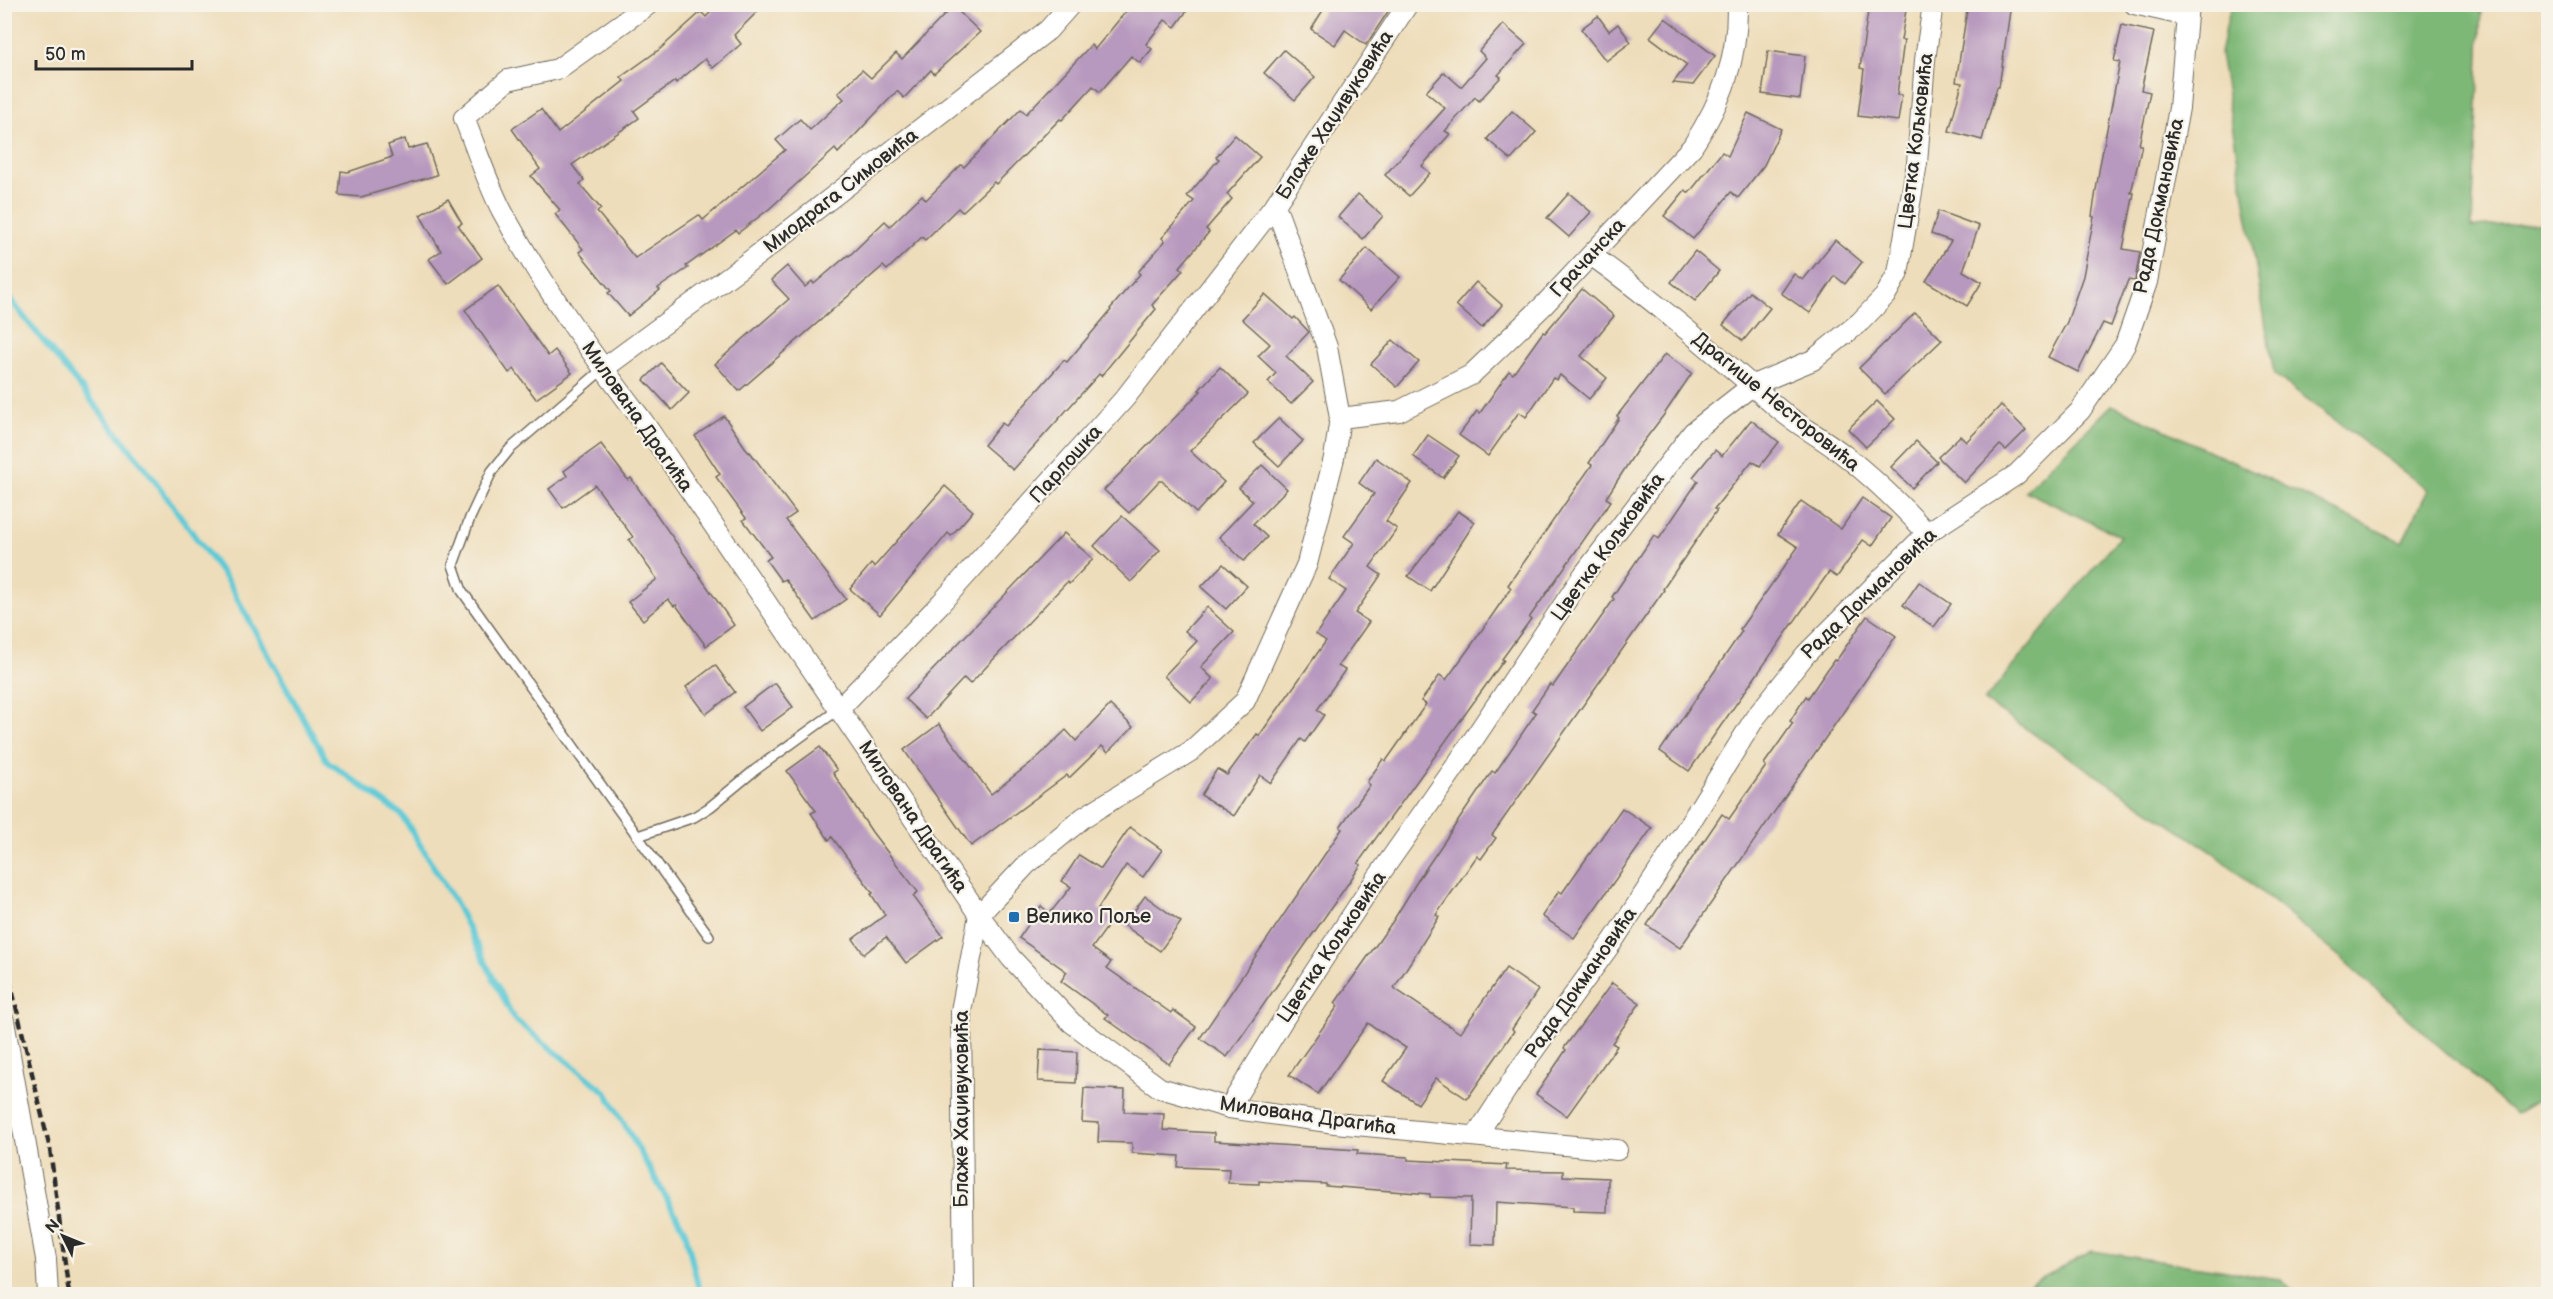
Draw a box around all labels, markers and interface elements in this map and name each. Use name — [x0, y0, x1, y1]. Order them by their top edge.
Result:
street label: Блаже Хаџивуковића — [1271, 26, 1399, 204]
scale bar — [36, 33, 192, 71]
text: 50 m — [45, 44, 86, 65]
street label: Цветка Кољковића — [1893, 51, 1939, 231]
street label: Рада Докмановића — [2129, 116, 2189, 296]
street label: Миодрага Симовића — [759, 123, 923, 259]
street label: Грачанска — [1545, 213, 1631, 303]
street label: Драгише Несторовића — [1687, 327, 1865, 477]
street label: Милована Драгића — [576, 337, 698, 497]
street label: Парлошка — [1025, 420, 1108, 508]
street label: Цветка Кољковића — [1546, 468, 1670, 626]
street label: Рада Докмановића — [1796, 523, 1942, 665]
street label: Милована Драгића — [853, 736, 973, 898]
street label: Цветка Кољковића — [1272, 867, 1392, 1027]
street label: Рада Докмановића — [1520, 903, 1642, 1063]
place label: Велико Поље — [1026, 905, 1151, 929]
marker: Велико Поље — [1007, 910, 1021, 924]
street label: Блаже Хаџивуковића — [950, 1010, 974, 1208]
street label: Милована Драгића — [1218, 1092, 1398, 1140]
north arrow — [33, 1206, 93, 1266]
text: N — [42, 1216, 64, 1238]

